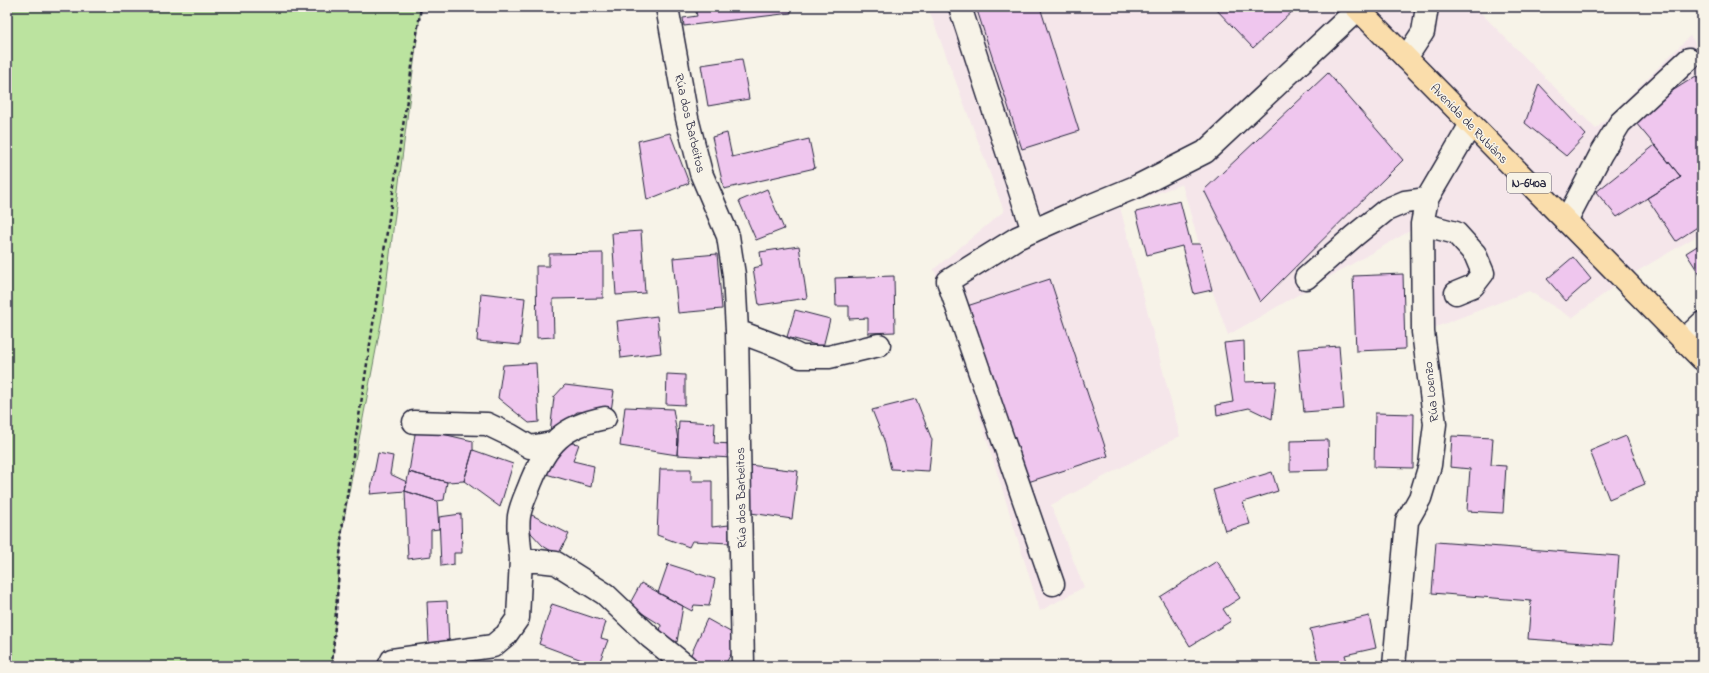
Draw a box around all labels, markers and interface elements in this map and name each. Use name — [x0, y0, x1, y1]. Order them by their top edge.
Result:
street label: Rúa dos Barbeitos — [669, 72, 710, 175]
street label: Avenida de Rubiáns — [1425, 80, 1513, 169]
road number: N-640a — [1507, 173, 1551, 193]
street label: Rúa Loenzo — [1419, 360, 1444, 423]
street label: Rúa dos Barbeitos — [731, 447, 752, 549]

